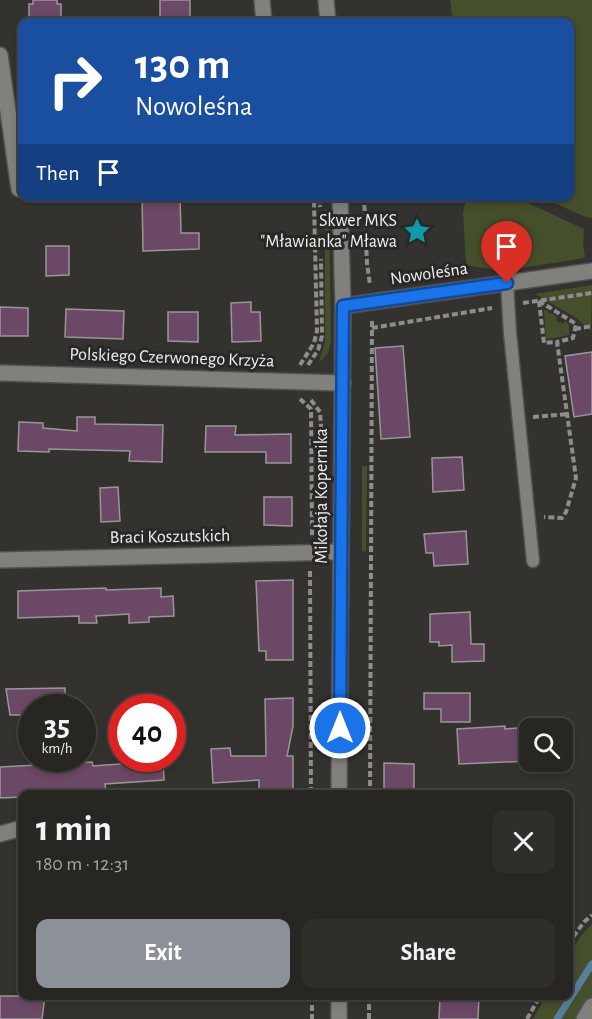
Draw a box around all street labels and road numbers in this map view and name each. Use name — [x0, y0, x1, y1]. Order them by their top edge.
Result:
street label: Nowoleśna — [389, 260, 469, 288]
street label: Polskiego Czerwonego Krzyża — [69, 345, 275, 371]
street label: Mikołaja Kopernika — [313, 428, 331, 564]
street label: Braci Koszutskich — [110, 527, 230, 547]

